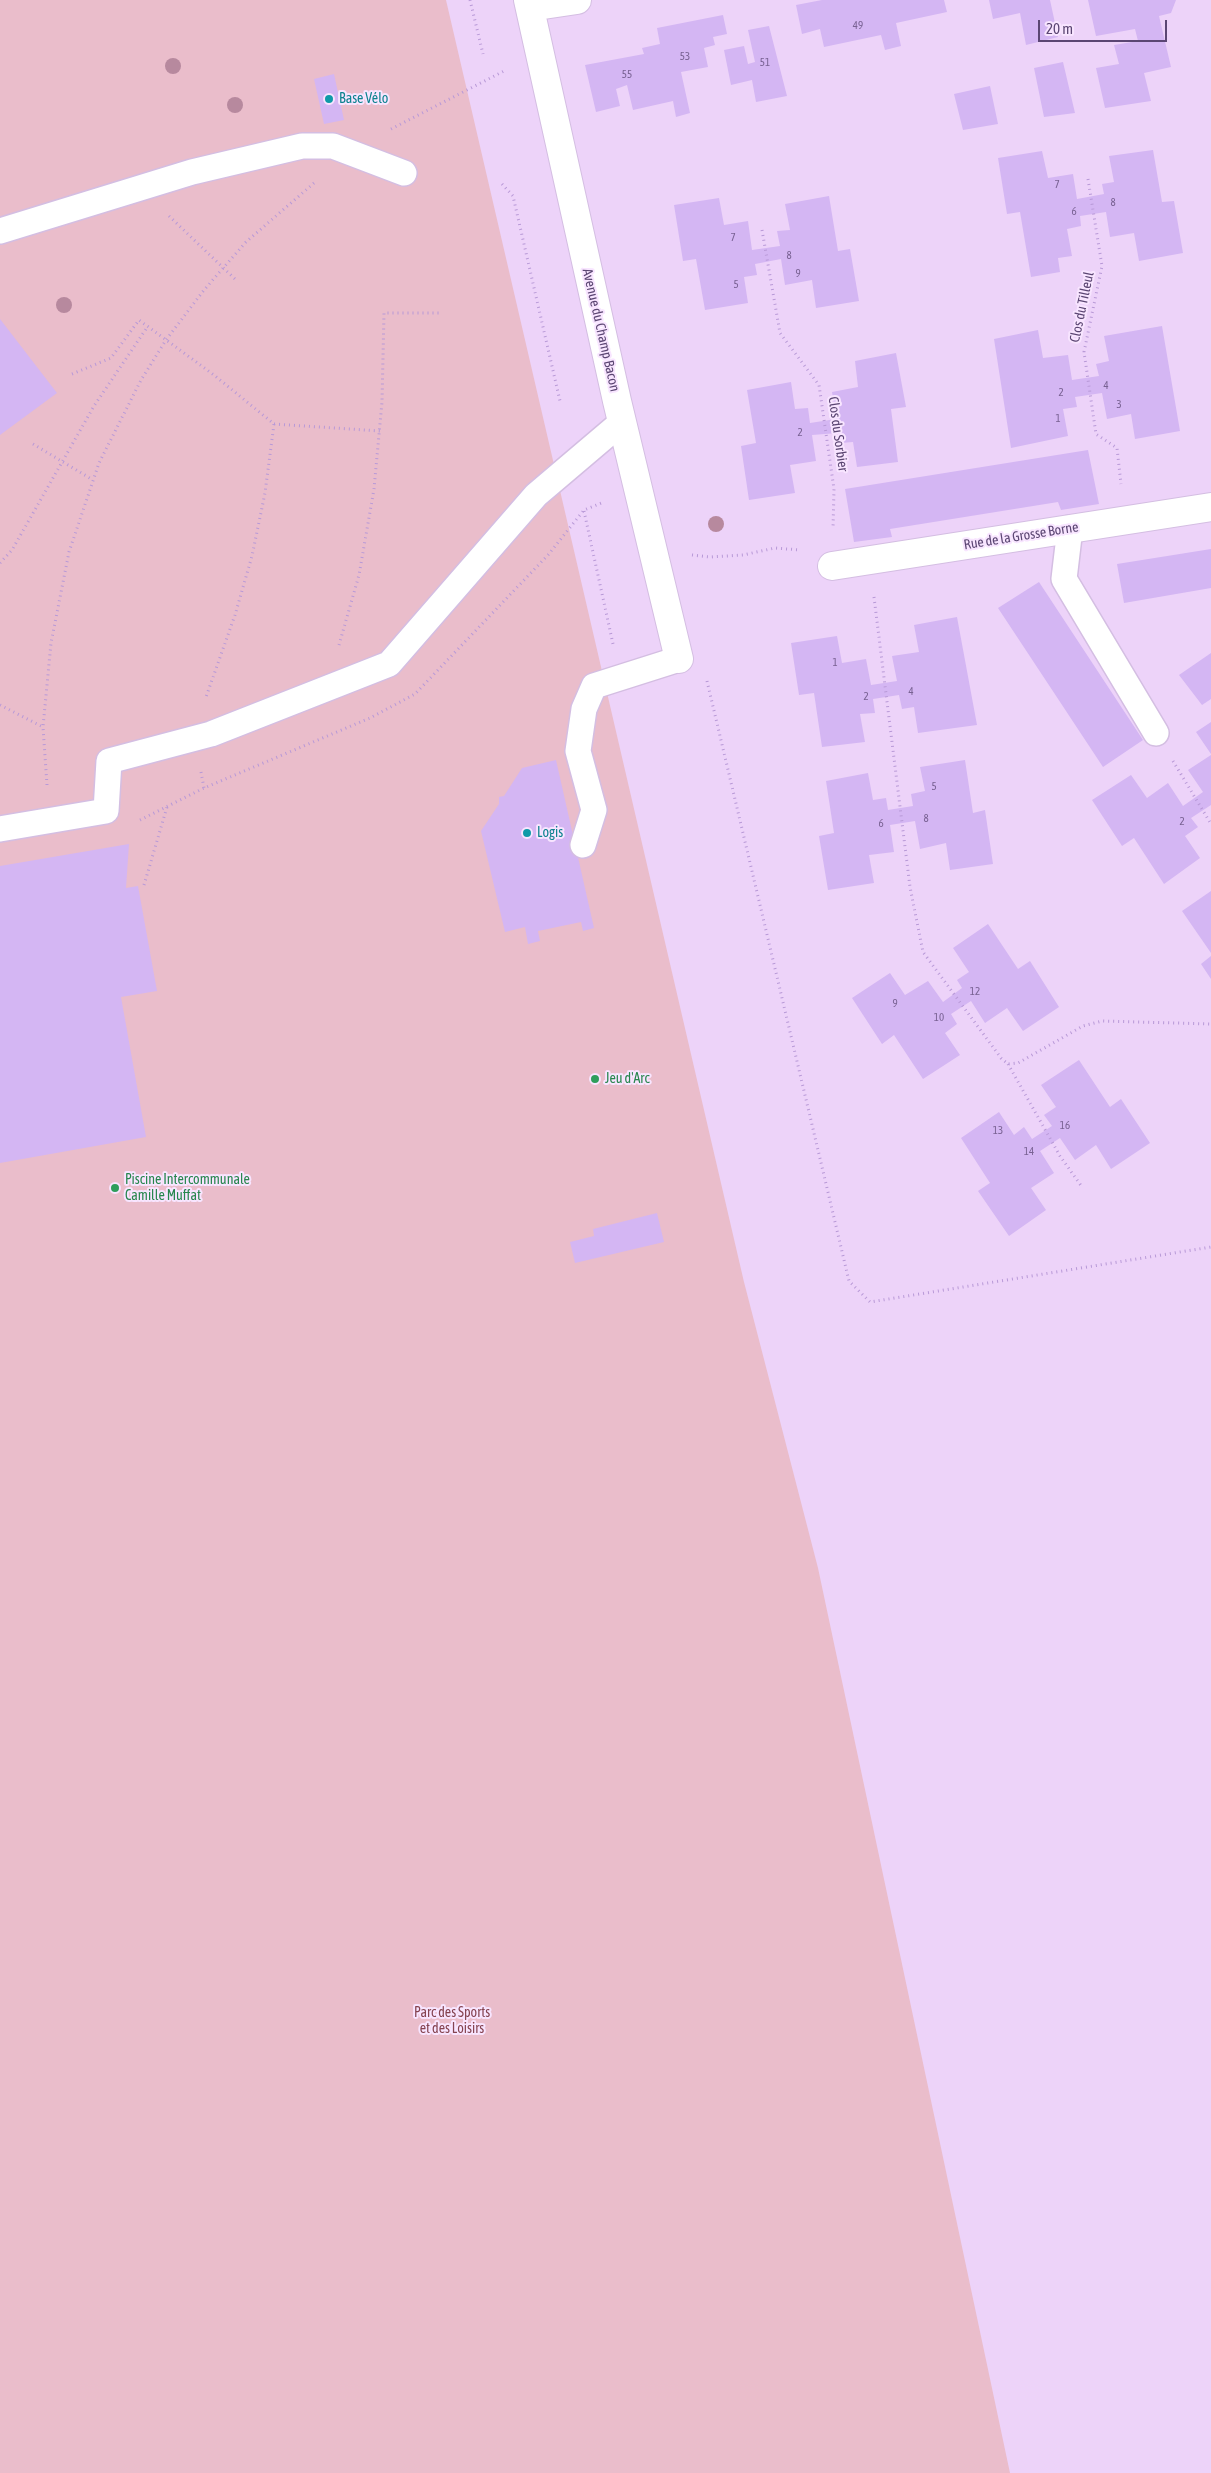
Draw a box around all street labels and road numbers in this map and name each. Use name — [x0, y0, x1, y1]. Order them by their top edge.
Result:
street label: Avenue du Champ Bacon — [579, 267, 623, 393]
street label: Clos du Tilleul — [1066, 270, 1098, 344]
street label: Clos du Sorbier — [824, 395, 852, 473]
street label: Rue de la Grosse Borne — [962, 519, 1080, 553]

